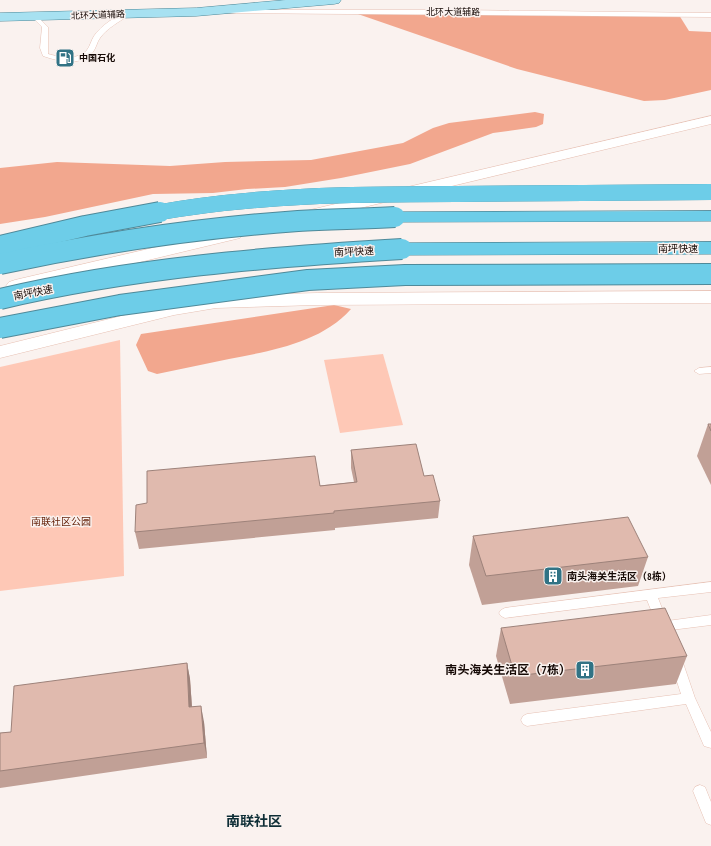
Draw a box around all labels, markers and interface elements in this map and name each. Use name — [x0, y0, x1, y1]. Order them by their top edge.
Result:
street label: 北环大道辅路 — [426, 6, 480, 17]
street label: 北环大道辅路 — [71, 8, 125, 21]
fuel station icon: 中国石化 — [54, 47, 76, 69]
place label: 中国石化 — [79, 52, 115, 63]
street label: 南坪快速 — [658, 242, 698, 255]
street label: 南坪快速 — [334, 244, 374, 259]
street label: 南坪快速 — [12, 282, 54, 303]
park label: 南联社区公园 — [31, 515, 91, 528]
building icon: 南头海关生活区（8栋） — [542, 565, 564, 587]
place label: 南头海关生活区（8栋） — [567, 570, 672, 583]
building icon: 南头海关生活区（7栋） — [574, 659, 596, 681]
place label: 南头海关生活区（7栋） — [445, 662, 571, 677]
district label: 南联社区 — [226, 812, 282, 830]

